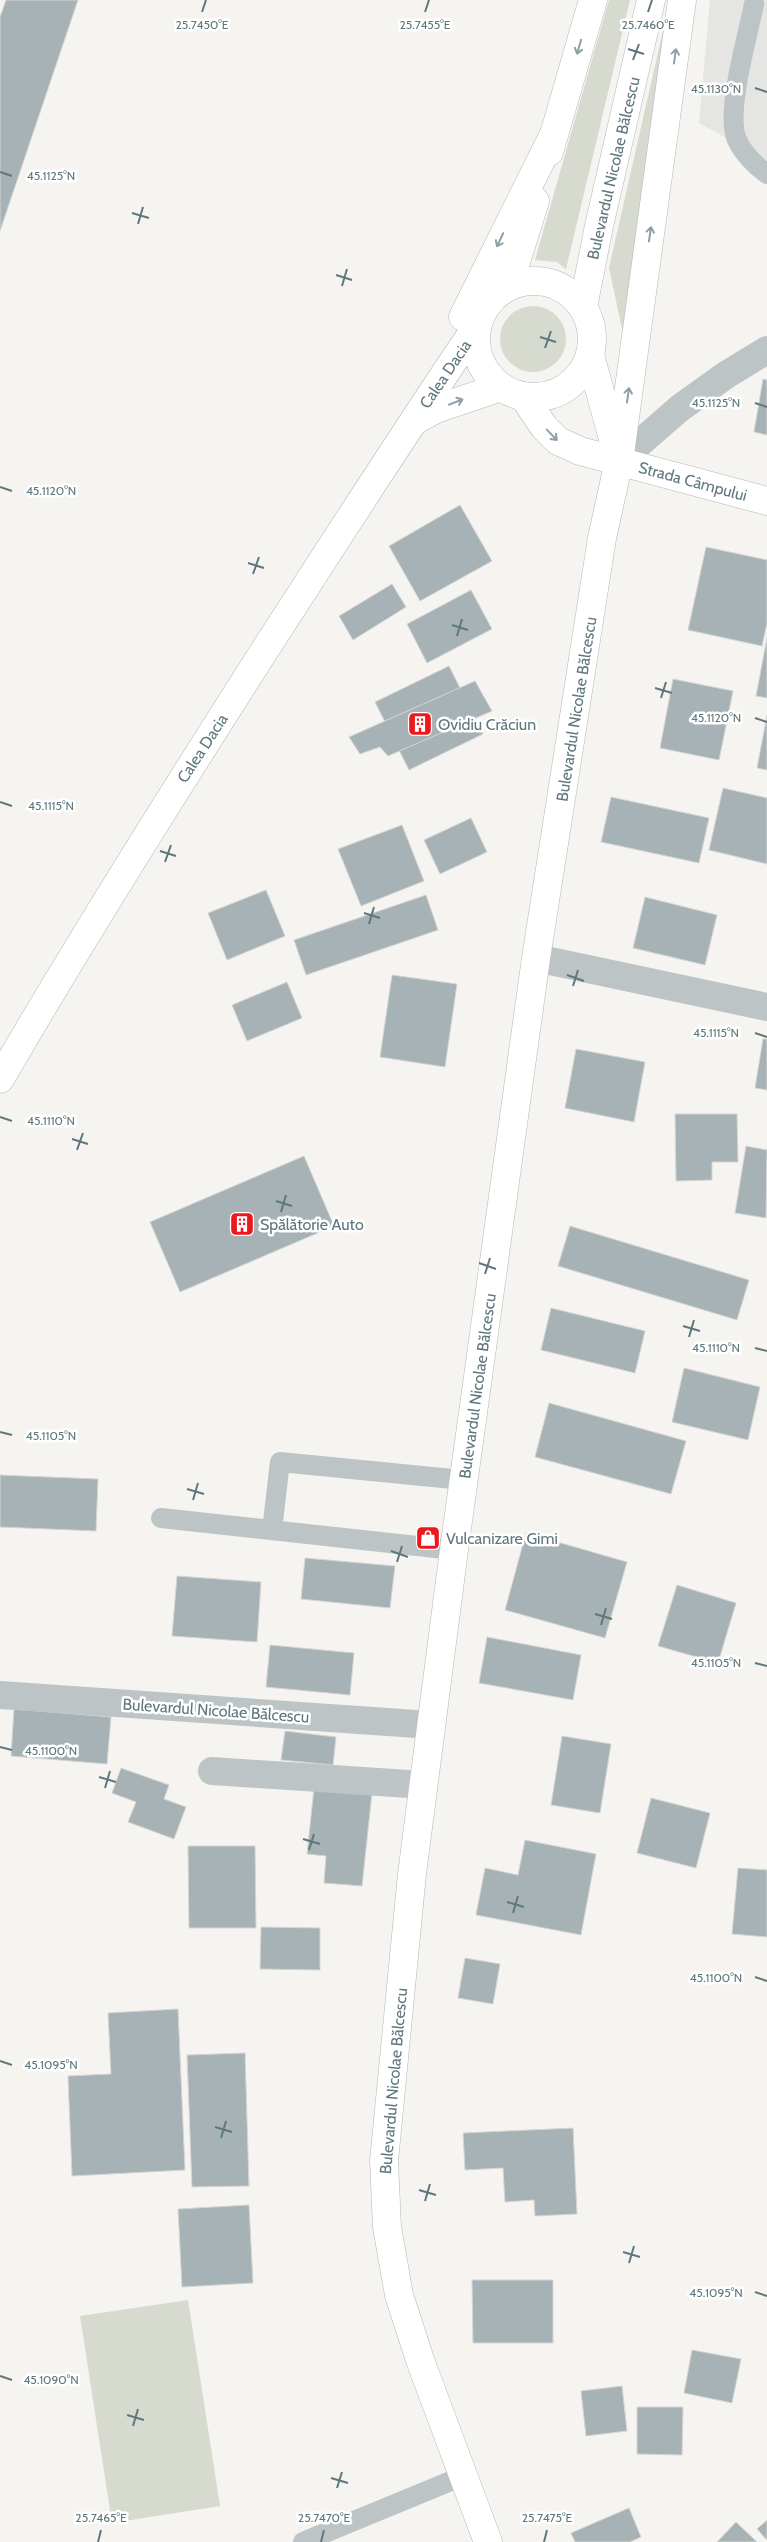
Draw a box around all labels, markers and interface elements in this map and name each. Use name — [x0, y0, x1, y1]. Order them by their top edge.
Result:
text: 25.7450°E — [176, 17, 229, 32]
text: 25.7455°E — [400, 17, 451, 32]
text: 25.7460°E — [621, 17, 675, 32]
one-way arrow — [574, 38, 584, 54]
one-way arrow — [670, 48, 680, 64]
street label: Bulevardul Nicolae Bălcescu — [583, 75, 644, 261]
text: 45.1130°N — [691, 81, 741, 96]
text: 45.1125°N — [27, 168, 75, 183]
one-way arrow — [645, 227, 655, 243]
one-way arrow — [495, 233, 505, 248]
street label: Calea Dacia — [416, 336, 475, 412]
one-way arrow — [623, 388, 633, 404]
text: 45.1125°N — [692, 395, 740, 410]
one-way arrow — [448, 397, 463, 406]
one-way arrow — [546, 429, 558, 441]
street label: Strada Câmpului — [636, 458, 749, 505]
text: 45.1120°N — [26, 483, 76, 498]
street label: Bulevardul Nicolae Bălcescu — [552, 615, 600, 803]
street label: Calea Dacia — [173, 710, 232, 786]
text: 45.1120°N — [691, 710, 741, 725]
building icon: Ovidiu Crăciun — [407, 711, 433, 737]
place label: Ovidiu Crăciun — [438, 715, 536, 734]
text: 45.1115°N — [28, 798, 74, 813]
text: 45.1115°N — [693, 1025, 739, 1040]
text: 45.1110°N — [27, 1113, 75, 1128]
building icon: Spălătorie Auto — [229, 1211, 255, 1237]
place label: Spălătorie Auto — [260, 1215, 364, 1234]
street label: Bulevardul Nicolae Bălcescu — [455, 1292, 500, 1480]
text: 45.1110°N — [692, 1340, 740, 1355]
text: 45.1105°N — [26, 1428, 76, 1443]
shop icon: Vulcanizare Gimi — [415, 1525, 441, 1551]
place label: Vulcanizare Gimi — [446, 1529, 558, 1548]
text: 45.1105°N — [691, 1655, 741, 1670]
street label: Bulevardul Nicolae Bălcescu — [122, 1695, 310, 1726]
text: 45.1100°N — [25, 1743, 77, 1758]
text: 45.1100°N — [690, 1970, 742, 1985]
street label: Bulevardul Nicolae Bălcescu — [376, 1987, 411, 2175]
text: 45.1095°N — [24, 2057, 78, 2072]
text: 45.1095°N — [689, 2285, 743, 2300]
text: 45.1090°N — [23, 2372, 79, 2387]
text: 25.7465°E — [75, 2510, 127, 2525]
text: 25.7470°E — [298, 2510, 350, 2525]
text: 25.7475°E — [522, 2510, 573, 2525]

